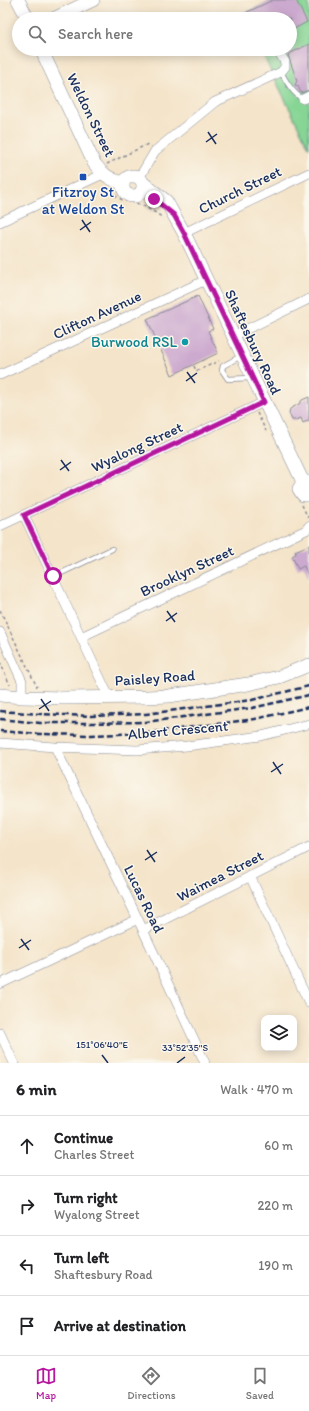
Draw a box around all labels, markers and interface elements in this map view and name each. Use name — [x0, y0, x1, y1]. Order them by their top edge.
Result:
search box — [12, 12, 297, 56]
icon: search — [26, 23, 48, 45]
text: Search here — [58, 25, 133, 43]
street label: Weldon Street — [63, 70, 119, 160]
street label: Church Street — [196, 162, 285, 218]
marker: Fitzroy St at Weldon St — [78, 172, 88, 182]
place label: Fitzroy St at Weldon St — [42, 183, 125, 218]
route end — [145, 190, 163, 208]
street label: Clifton Avenue — [50, 287, 144, 343]
street label: Shaftesbury Road — [221, 287, 285, 397]
place label: Burwood RSL — [91, 333, 177, 351]
marker: Burwood RSL — [180, 337, 190, 347]
street label: Wyalong Street — [88, 418, 186, 476]
street label: Brooklyn Street — [137, 541, 237, 601]
route start — [44, 567, 62, 585]
street label: Paisley Road — [114, 666, 197, 690]
street label: Albert Crescent — [127, 717, 229, 743]
street label: Waimea Street — [174, 846, 267, 906]
street label: Lucas Road — [120, 862, 168, 936]
map controls — [261, 1015, 297, 1051]
button: layers — [261, 1015, 297, 1051]
text: 151°06'40"E — [76, 1038, 129, 1051]
text: 33°52'35"S — [162, 1041, 208, 1054]
text: 6 min — [16, 1079, 57, 1099]
text: Walk · 470 m — [220, 1082, 293, 1097]
text: Continue — [54, 1129, 113, 1147]
icon: ahead — [16, 1135, 38, 1157]
text: 60 m — [264, 1138, 293, 1153]
text: Charles Street — [54, 1147, 134, 1162]
text: Turn right — [54, 1189, 118, 1207]
icon: right — [16, 1195, 38, 1217]
text: 220 m — [257, 1198, 293, 1213]
text: Wyalong Street — [54, 1207, 140, 1222]
text: Turn left — [54, 1249, 109, 1267]
icon: left — [16, 1255, 38, 1277]
text: 190 m — [258, 1258, 293, 1273]
text: Shaftesbury Road — [54, 1267, 153, 1282]
icon: arrive — [16, 1315, 38, 1337]
text: Arrive at destination — [54, 1317, 186, 1335]
tab: Map — [35, 1365, 57, 1402]
tab: Directions — [127, 1365, 176, 1402]
tab: Saved — [246, 1365, 274, 1402]

